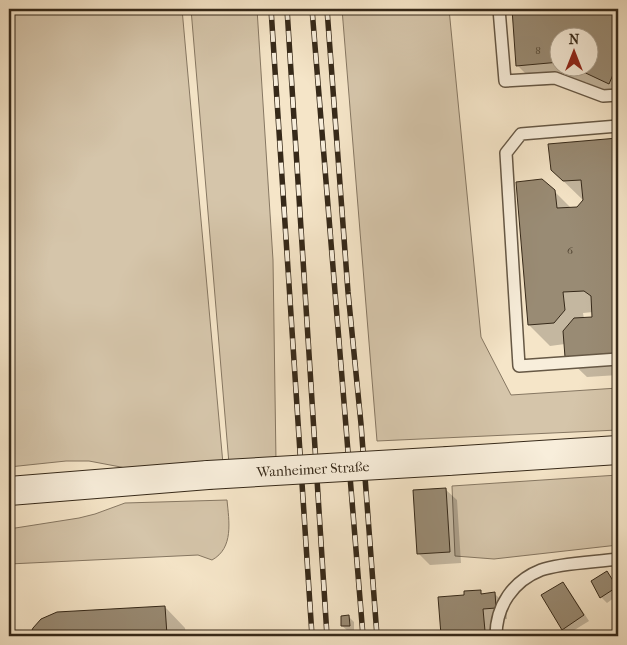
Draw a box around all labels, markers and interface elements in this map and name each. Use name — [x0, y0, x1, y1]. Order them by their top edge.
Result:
north arrow — [550, 28, 600, 78]
text: N — [569, 31, 580, 48]
house number: 8 — [535, 44, 541, 57]
house number: 6 — [567, 244, 573, 257]
street label: Wanheimer Straße — [255, 458, 370, 481]

